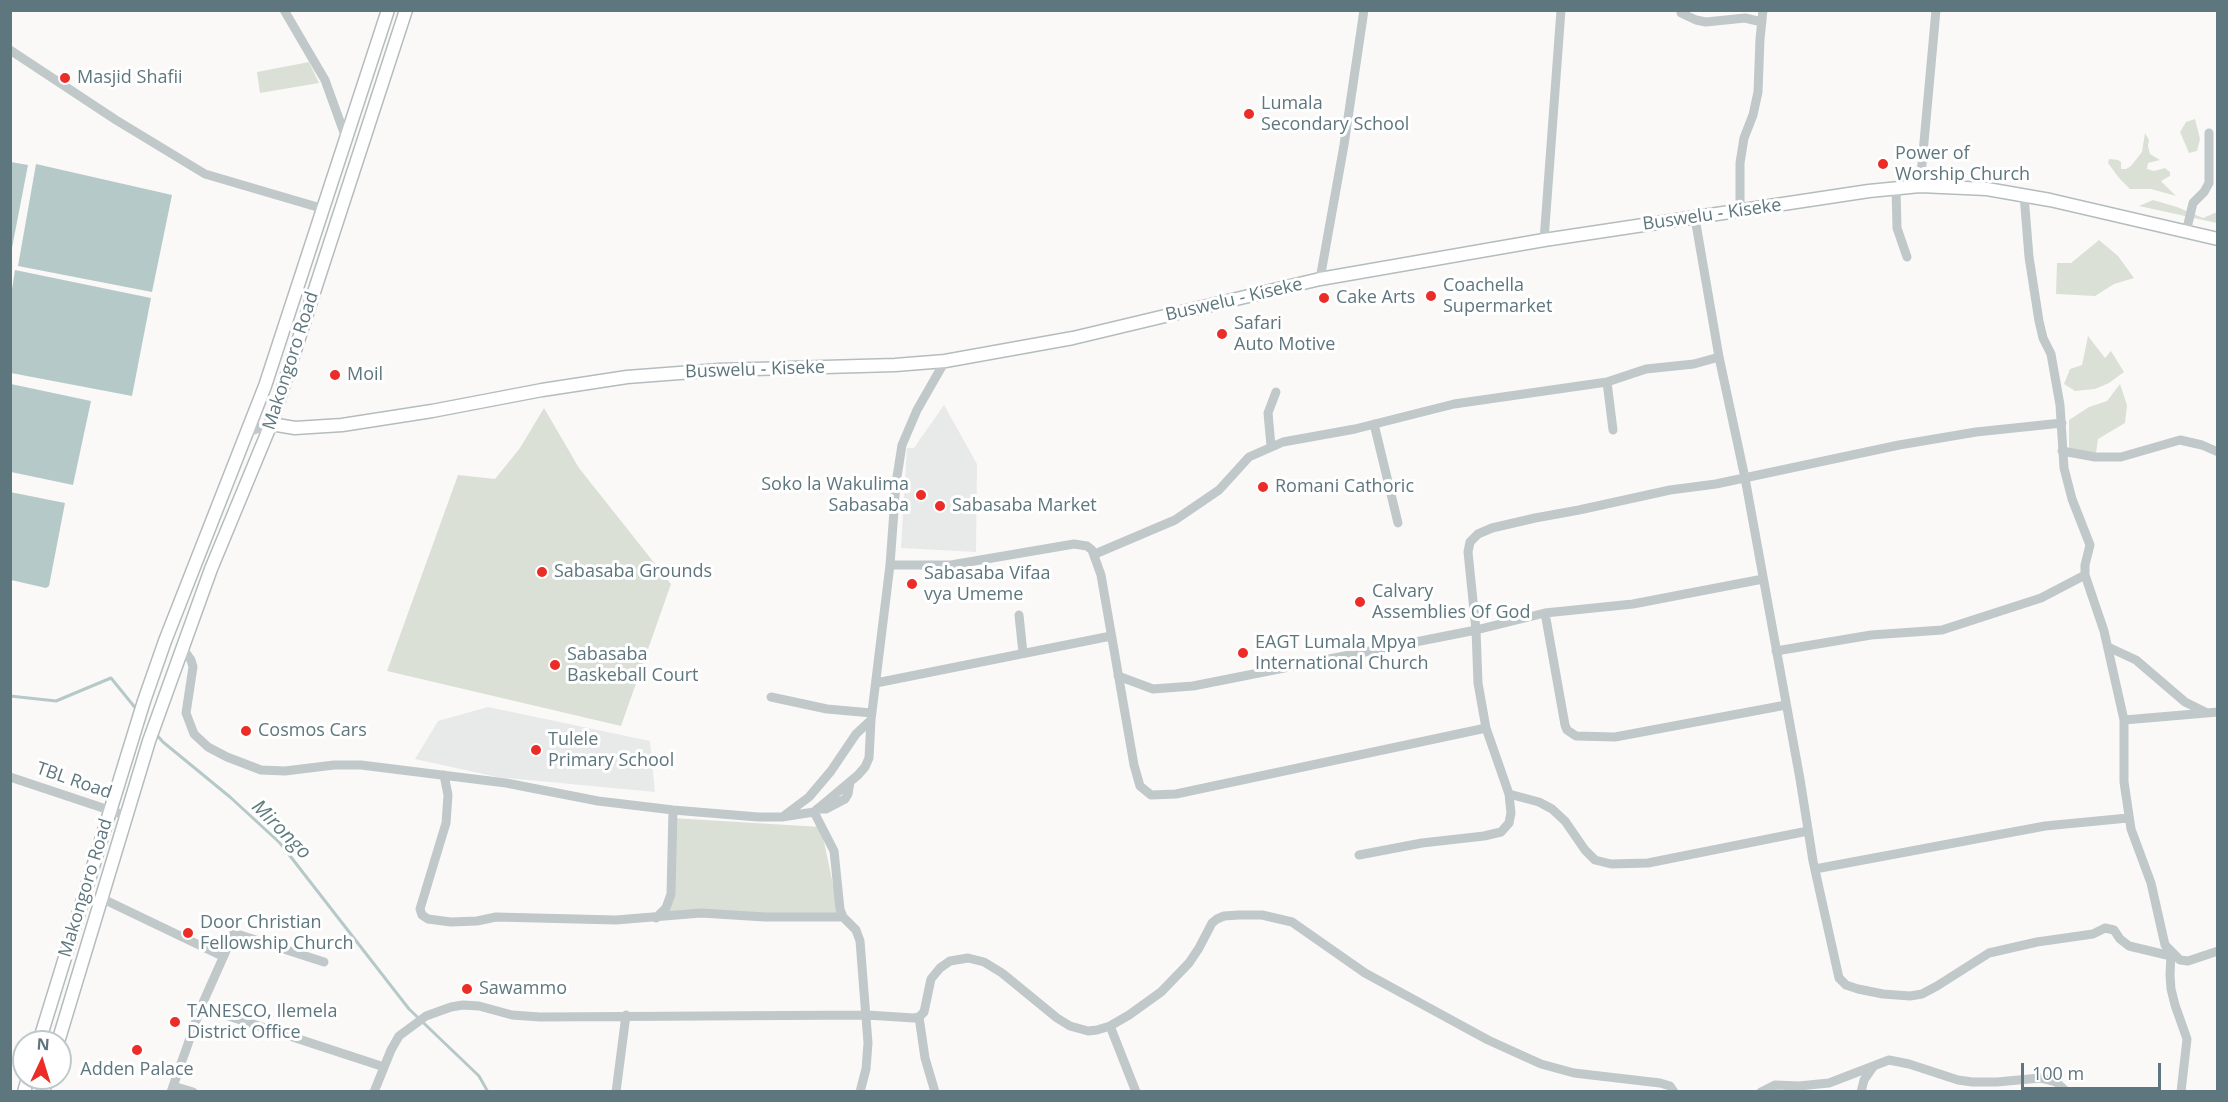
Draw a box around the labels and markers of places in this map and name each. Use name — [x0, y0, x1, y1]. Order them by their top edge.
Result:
place label: Masjid Shafii — [77, 67, 183, 89]
marker: Masjid Shafii — [58, 71, 72, 85]
place label: Lumala Secondary School — [1261, 93, 1409, 136]
marker: Lumala Secondary School — [1242, 107, 1256, 121]
place label: Power of Worship Church — [1895, 143, 2030, 186]
marker: Power of Worship Church — [1876, 157, 1890, 171]
place label: Coachella Supermarket — [1443, 275, 1552, 318]
place label: Cake Arts — [1336, 287, 1415, 309]
marker: Coachella Supermarket — [1424, 289, 1438, 303]
marker: Cake Arts — [1317, 291, 1331, 305]
place label: Safari Auto Motive — [1234, 313, 1335, 356]
marker: Safari Auto Motive — [1215, 327, 1229, 341]
place label: Moil — [347, 364, 383, 386]
marker: Moil — [328, 368, 342, 382]
place label: Soko la Wakulima Sabasaba — [761, 474, 909, 516]
place label: Romani Cathoric — [1275, 476, 1414, 498]
marker: Romani Cathoric — [1256, 480, 1270, 494]
marker: Soko la Wakulima Sabasaba — [914, 488, 928, 502]
place label: Sabasaba Market — [952, 495, 1097, 517]
marker: Sabasaba Market — [933, 499, 947, 513]
place label: Sabasaba Grounds — [554, 561, 712, 583]
place label: Sabasaba Vifaa vya Umeme — [924, 563, 1050, 606]
marker: Sabasaba Grounds — [535, 565, 549, 579]
marker: Sabasaba Vifaa vya Umeme — [905, 577, 919, 591]
place label: Calvary Assemblies Of God — [1372, 581, 1530, 624]
marker: Calvary Assemblies Of God — [1353, 595, 1367, 609]
place label: EAGT Lumala Mpya International Church — [1255, 632, 1428, 674]
place label: Sabasaba Baskeball Court — [567, 644, 699, 686]
marker: EAGT Lumala Mpya International Church — [1236, 646, 1250, 660]
marker: Sabasaba Baskeball Court — [548, 658, 562, 672]
place label: Cosmos Cars — [258, 720, 367, 742]
marker: Cosmos Cars — [239, 724, 253, 738]
place label: Tulele Primary School — [548, 729, 674, 771]
marker: Tulele Primary School — [529, 743, 543, 757]
place label: Door Christian Fellowship Church — [200, 912, 354, 954]
marker: Door Christian Fellowship Church — [181, 926, 195, 940]
place label: Sawammo — [479, 978, 567, 1000]
marker: Sawammo — [460, 982, 474, 996]
place label: TANESCO, Ilemela District Office — [187, 1001, 337, 1044]
marker: TANESCO, Ilemela District Office — [168, 1015, 182, 1029]
marker: Adden Palace — [130, 1043, 144, 1057]
place label: Adden Palace — [80, 1059, 194, 1081]

